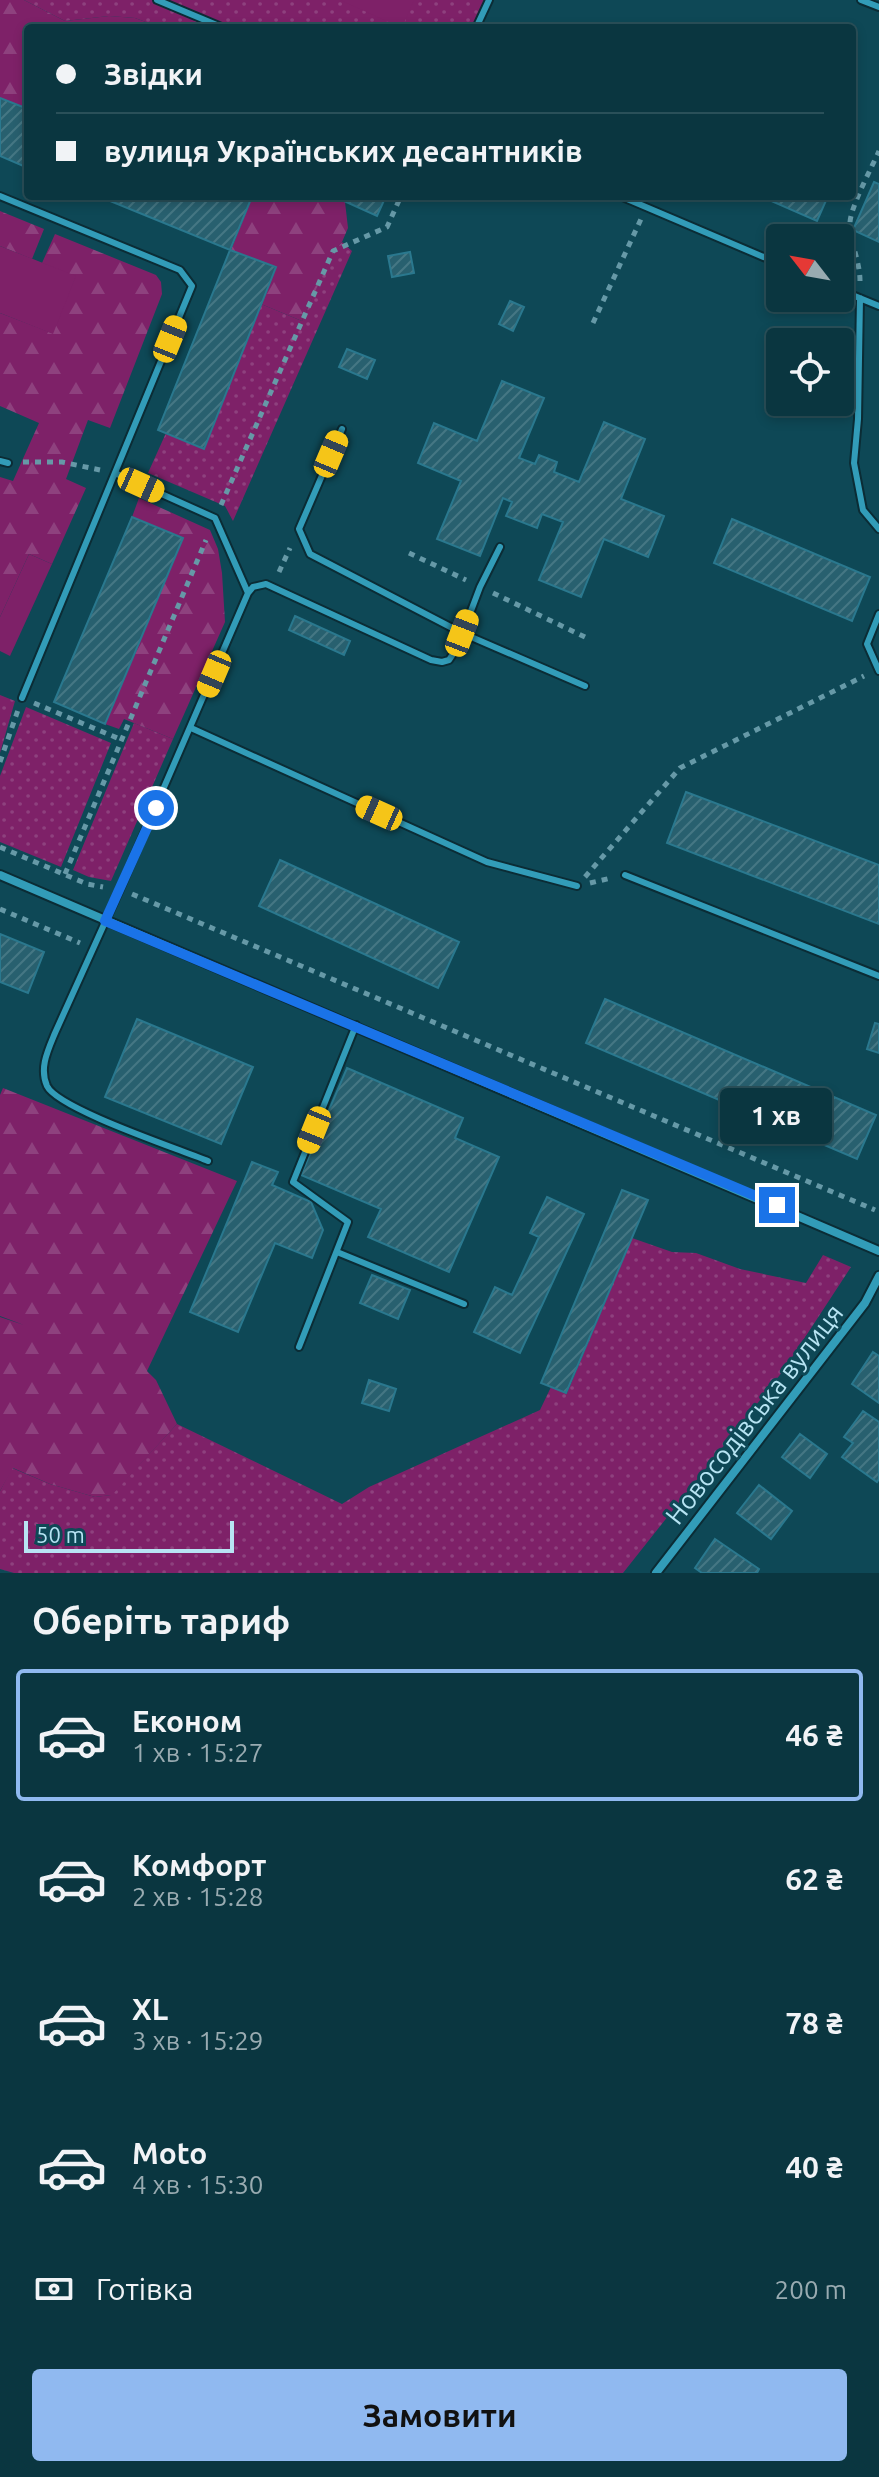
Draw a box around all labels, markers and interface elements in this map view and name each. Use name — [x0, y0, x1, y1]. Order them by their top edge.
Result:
text: Звідки — [104, 57, 203, 91]
text: вулиця Українських десантників — [104, 134, 583, 168]
north arrow — [766, 224, 854, 312]
map controls — [766, 224, 854, 416]
car — [150, 312, 190, 366]
button: locate — [766, 328, 854, 416]
car — [311, 427, 351, 481]
car — [114, 464, 168, 506]
car — [442, 606, 482, 660]
car — [194, 647, 234, 701]
route start — [138, 790, 174, 826]
car — [352, 792, 406, 834]
callout: 1 хв — [721, 1089, 833, 1145]
text: 1 хв — [751, 1101, 801, 1130]
car — [294, 1103, 334, 1157]
route end — [759, 1187, 795, 1223]
street label: Новосодівська вулиця — [659, 1299, 849, 1529]
scale bar — [24, 1517, 234, 1553]
text: 50 m — [36, 1522, 85, 1547]
text: Оберіть тариф — [32, 1600, 290, 1641]
icon: car — [36, 1699, 108, 1771]
text: Економ — [132, 1704, 242, 1738]
text: 46 ₴ — [785, 1718, 843, 1752]
text: 1 хв · 15:27 — [132, 1738, 263, 1767]
icon: car — [36, 1843, 108, 1915]
text: Комфорт — [132, 1848, 266, 1882]
text: 62 ₴ — [785, 1862, 843, 1896]
text: 2 хв · 15:28 — [132, 1882, 263, 1911]
icon: car — [36, 1987, 108, 2059]
text: XL — [132, 1992, 168, 2026]
text: 78 ₴ — [785, 2006, 843, 2040]
text: 3 хв · 15:29 — [132, 2026, 263, 2055]
icon: car — [36, 2131, 108, 2203]
text: Moto — [132, 2136, 207, 2170]
text: 40 ₴ — [785, 2150, 843, 2184]
text: 4 хв · 15:30 — [132, 2170, 263, 2199]
icon: cash — [32, 2267, 76, 2311]
text: Готівка — [96, 2272, 193, 2306]
text: 200 m — [775, 2275, 847, 2304]
button: Замовити — [32, 2369, 847, 2461]

